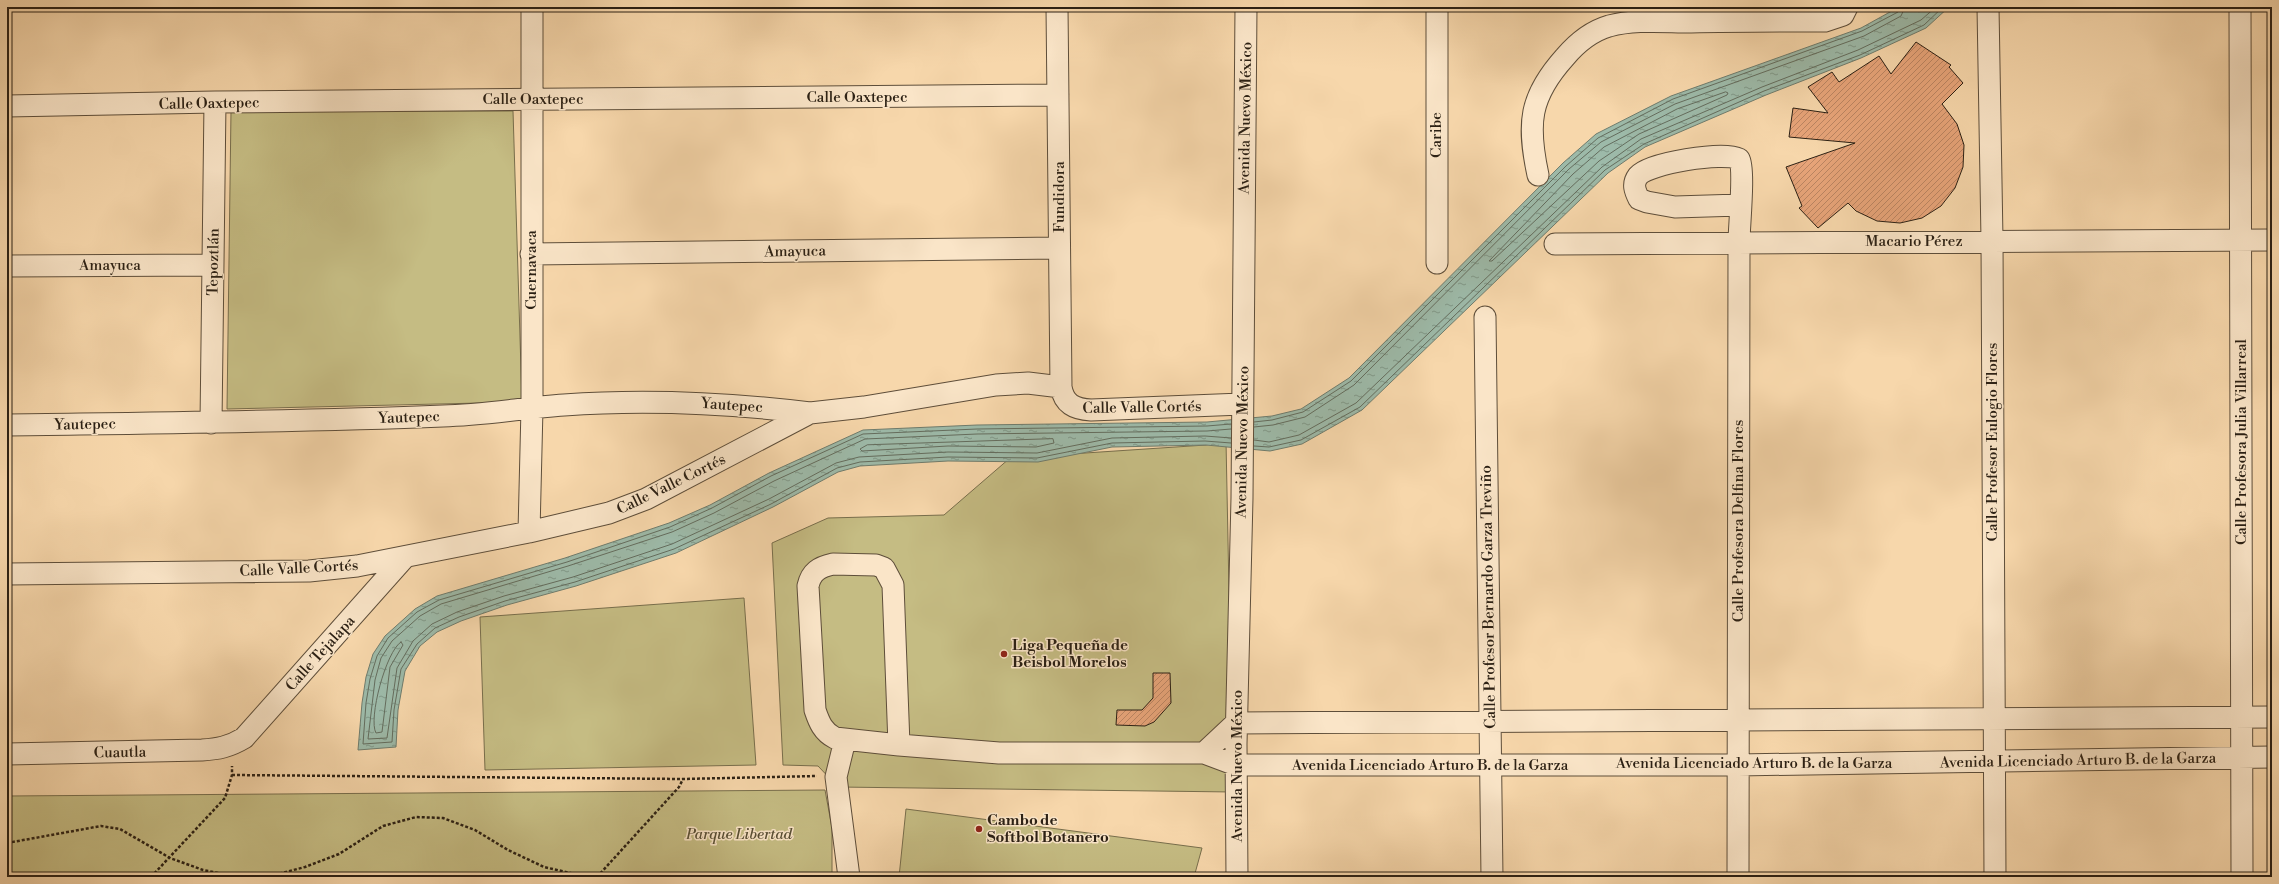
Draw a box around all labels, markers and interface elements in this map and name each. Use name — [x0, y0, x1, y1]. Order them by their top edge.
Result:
street label: Avenida Nuevo México — [1235, 42, 1256, 195]
street label: Calle Oaxtepec — [807, 88, 907, 107]
street label: Calle Oaxtepec — [483, 90, 583, 109]
street label: Calle Oaxtepec — [158, 93, 260, 114]
street label: Caribe — [1427, 112, 1446, 158]
street label: Fundidora — [1050, 161, 1069, 233]
street label: Tepoztlán — [203, 228, 224, 296]
street label: Cuernavaca — [522, 230, 541, 310]
street label: Macario Pérez — [1865, 232, 1963, 251]
street label: Amayuca — [763, 241, 827, 262]
street label: Amayuca — [78, 256, 141, 275]
street label: Calle Profesora Julia Villarreal — [2232, 338, 2251, 545]
street label: Calle Profesor Eulogio Flores — [1983, 343, 2002, 541]
street label: Avenida Nuevo México — [1232, 366, 1253, 519]
street label: Yautepec — [699, 394, 763, 417]
street label: Calle Valle Cortés — [1082, 397, 1202, 418]
street label: Yautepec — [377, 407, 440, 428]
street label: Yautepec — [53, 414, 116, 435]
street label: Calle Profesora Delfina Flores — [1729, 420, 1748, 622]
street label: Calle Valle Cortés — [614, 450, 729, 519]
street label: Calle Profesor Bernardo Garza Treviño — [1477, 465, 1500, 729]
street label: Calle Valle Cortés — [239, 556, 359, 581]
street label: Calle Tejalapa — [282, 611, 360, 695]
place label: Liga Pequeña de Beisbol Morelos — [1012, 636, 1128, 672]
marker: Liga Pequeña de Beisbol Morelos — [999, 649, 1009, 659]
street label: Avenida Nuevo México — [1228, 690, 1247, 843]
street label: Cuautla — [94, 743, 147, 762]
street label: Avenida Licenciado Arturo B. de la Garza — [1939, 749, 2217, 772]
street label: Avenida Licenciado Arturo B. de la Garza — [1615, 754, 1893, 773]
street label: Avenida Licenciado Arturo B. de la Garza — [1291, 756, 1569, 775]
place label: Cambo de Softbol Botanero — [987, 811, 1109, 847]
marker: Cambo de Softbol Botanero — [974, 824, 984, 834]
park label: Parque Libertad — [685, 825, 792, 844]

